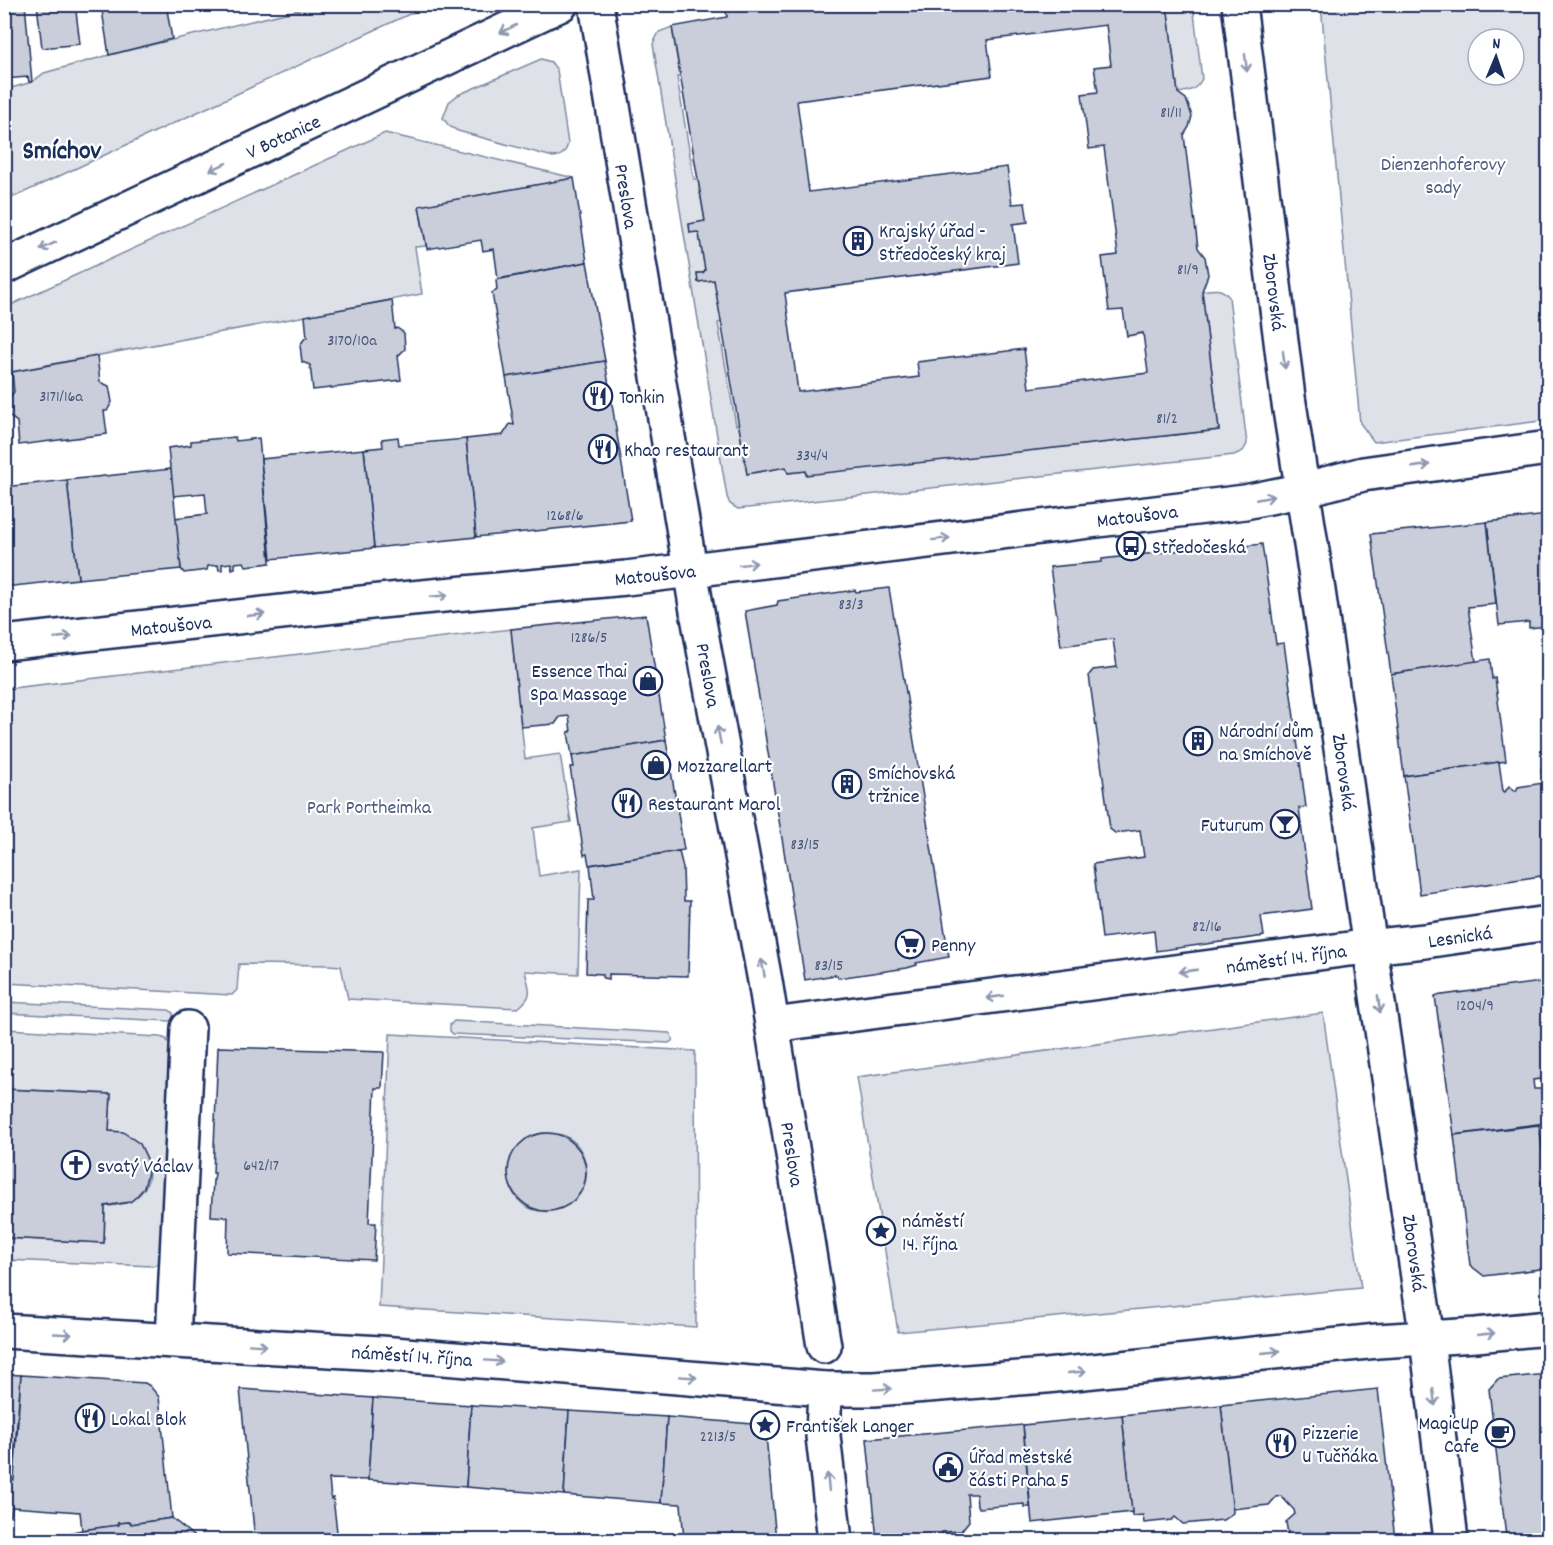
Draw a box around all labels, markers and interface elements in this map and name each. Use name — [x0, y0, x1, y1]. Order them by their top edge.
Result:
one-way arrow — [500, 23, 518, 35]
north arrow — [1466, 27, 1526, 87]
text: N — [1492, 33, 1501, 56]
one-way arrow — [1241, 52, 1252, 72]
house number: 81/11 — [1160, 102, 1182, 125]
street label: V Botanice — [243, 109, 326, 168]
district label: Smíchov — [23, 134, 102, 171]
park label: Dienzenhoferovy sady — [1381, 152, 1506, 203]
one-way arrow — [210, 161, 228, 173]
street label: Preslova — [605, 162, 643, 231]
place label: Krajský úřad - Středočeský kraj — [879, 219, 1006, 270]
building icon: Krajský úřad - Středočeský kraj — [842, 225, 874, 257]
one-way arrow — [40, 241, 58, 252]
street label: Zborovská — [1253, 252, 1291, 333]
house number: 81/9 — [1177, 259, 1199, 282]
house number: 3170/10a — [327, 330, 377, 353]
one-way arrow — [1278, 350, 1289, 370]
restaurant icon: Tonkin — [582, 380, 614, 412]
place label: Tonkin — [619, 385, 664, 413]
house number: 3171/16a — [39, 386, 83, 409]
house number: 81/2 — [1156, 408, 1178, 431]
restaurant icon: Khao restaurant — [587, 433, 619, 465]
place label: Khao restaurant — [624, 438, 749, 466]
house number: 334/4 — [796, 445, 828, 468]
one-way arrow — [1410, 460, 1430, 471]
one-way arrow — [1255, 492, 1274, 503]
street label: Matoušova — [1095, 499, 1180, 537]
house number: 1268/6 — [546, 505, 584, 528]
bus stop icon: Středočeská — [1115, 530, 1147, 562]
one-way arrow — [931, 534, 951, 545]
place label: Středočeská — [1152, 535, 1246, 563]
one-way arrow — [737, 558, 757, 569]
street label: Matoušova — [613, 559, 698, 595]
one-way arrow — [428, 590, 448, 601]
house number: 83/3 — [838, 594, 864, 617]
one-way arrow — [246, 609, 266, 620]
street label: Matoušova — [129, 610, 214, 646]
house number: 1286/5 — [571, 627, 607, 650]
one-way arrow — [52, 631, 72, 642]
street label: Preslova — [687, 641, 726, 711]
place label: Essence Thai Spa Massage — [530, 659, 627, 710]
shop icon: Essence Thai Spa Massage — [632, 665, 664, 697]
place label: Národní dům na Smíchově — [1219, 719, 1314, 770]
one-way arrow — [714, 725, 725, 745]
building icon: Národní dům na Smíchově — [1182, 725, 1214, 757]
street label: Zborovská — [1323, 732, 1361, 813]
shop icon: Mozzarellart — [640, 749, 672, 781]
place label: Mozzarellart — [677, 754, 772, 782]
place label: Smíchovská tržnice — [868, 761, 955, 812]
building icon: Smíchovská tržnice — [831, 768, 863, 800]
restaurant icon: Restaurant Marol — [611, 787, 643, 819]
place label: Restaurant Marol — [648, 792, 781, 820]
park label: Park Portheimka — [307, 795, 432, 823]
bar icon: Futurum — [1269, 808, 1301, 840]
place label: Futurum — [1201, 813, 1264, 841]
house number: 83/15 — [791, 834, 820, 857]
house number: 82/16 — [1192, 916, 1222, 939]
street label: Lesnická — [1427, 921, 1494, 957]
supermarket icon: Penny — [894, 928, 926, 960]
place label: Penny — [931, 933, 976, 961]
street label: náměstí 14. října — [1224, 939, 1349, 983]
house number: 83/15 — [815, 955, 844, 978]
one-way arrow — [757, 958, 768, 978]
one-way arrow — [1178, 966, 1198, 977]
one-way arrow — [985, 992, 1005, 1003]
one-way arrow — [1374, 994, 1385, 1014]
house number: 1204/9 — [1456, 995, 1494, 1018]
street label: Preslova — [771, 1120, 809, 1189]
church icon: svatý Václav — [60, 1149, 92, 1181]
place label: svatý Václav — [97, 1154, 194, 1182]
house number: 642/17 — [243, 1155, 279, 1178]
place label: náměstí 14. října — [902, 1209, 964, 1260]
street label: Zborovská — [1393, 1213, 1431, 1294]
place icon: náměstí 14. října — [865, 1215, 897, 1247]
one-way arrow — [1475, 1328, 1495, 1339]
one-way arrow — [52, 1329, 72, 1340]
one-way arrow — [247, 1339, 267, 1350]
street label: náměstí 14. října — [350, 1340, 474, 1376]
one-way arrow — [1261, 1346, 1281, 1357]
one-way arrow — [484, 1356, 503, 1367]
one-way arrow — [1067, 1367, 1087, 1378]
one-way arrow — [678, 1372, 698, 1383]
one-way arrow — [873, 1383, 893, 1394]
one-way arrow — [1429, 1387, 1440, 1406]
restaurant icon: Lokal Blok — [74, 1402, 106, 1434]
place label: Lokal Blok — [111, 1407, 186, 1435]
place icon: František Langer — [749, 1409, 781, 1441]
place label: MagicUp Cafe — [1419, 1411, 1479, 1462]
place label: František Langer — [786, 1414, 915, 1442]
cafe icon: MagicUp Cafe — [1484, 1417, 1516, 1449]
place label: Pizzerie U Tučňáka — [1302, 1421, 1378, 1472]
house number: 2213/5 — [700, 1426, 736, 1449]
restaurant icon: Pizzerie U Tučňáka — [1265, 1427, 1297, 1459]
place label: Úřad městské části Praha 5 — [969, 1445, 1072, 1496]
public building icon: Úřad městské části Praha 5 — [932, 1451, 964, 1483]
one-way arrow — [822, 1473, 833, 1493]

